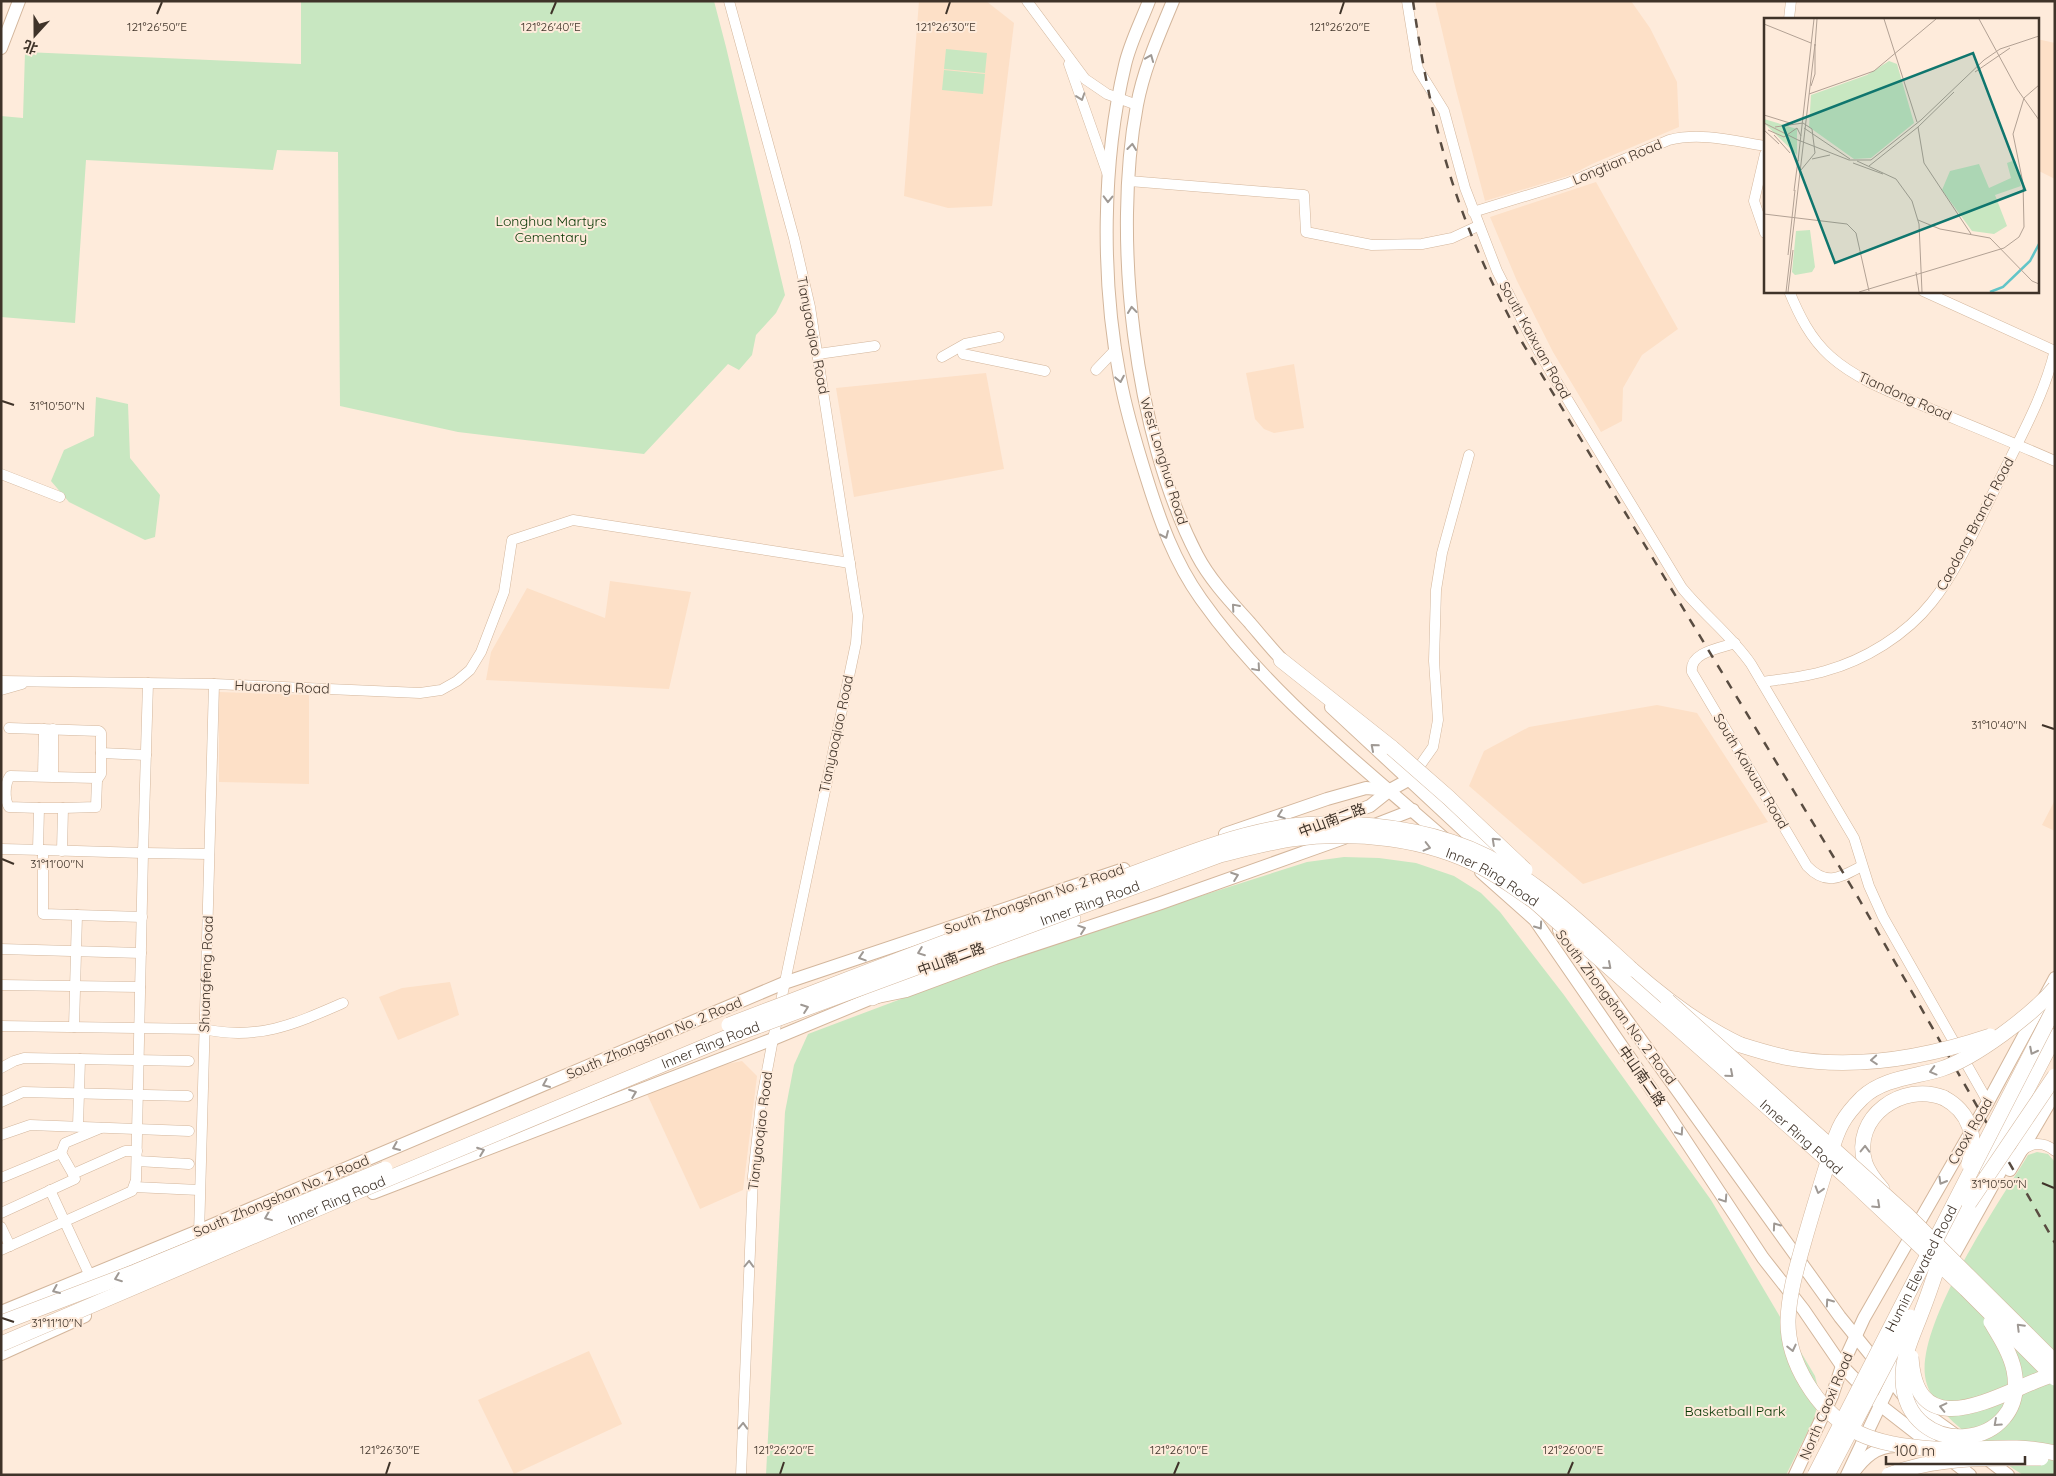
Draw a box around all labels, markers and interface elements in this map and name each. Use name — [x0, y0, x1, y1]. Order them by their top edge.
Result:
north arrow — [10, 10, 60, 60]
inset map — [1764, 18, 2038, 292]
text: 121°26'50"E — [127, 19, 187, 34]
text: 121°26'40"E — [521, 19, 581, 34]
text: 121°26'30"E — [916, 19, 976, 34]
text: 121°26'20"E — [1310, 19, 1370, 34]
text: 北 — [21, 36, 40, 58]
one-way arrow — [1144, 54, 1154, 63]
one-way arrow — [1075, 92, 1085, 100]
street label: Longtian Road — [1569, 135, 1665, 189]
one-way arrow — [1126, 143, 1137, 151]
one-way arrow — [1103, 196, 1113, 204]
park label: Longhua Martyrs Cementary — [495, 212, 607, 246]
street label: Tianyaoqiao Road — [793, 274, 833, 396]
street label: South Kaixuan Road — [1495, 278, 1575, 402]
one-way arrow — [1127, 305, 1138, 313]
street label: Tiandong Road — [1855, 367, 1955, 425]
one-way arrow — [1115, 374, 1125, 383]
street label: West Longhua Road — [1136, 395, 1192, 527]
text: 31°10'50"N — [29, 398, 85, 413]
street label: Caodong Branch Road — [1932, 454, 2018, 594]
one-way arrow — [1160, 530, 1170, 538]
one-way arrow — [1232, 603, 1241, 612]
one-way arrow — [1251, 662, 1260, 671]
street label: Tianyaoqiao Road — [815, 674, 857, 794]
street label: Huarong Road — [234, 676, 330, 698]
street label: South Kaixuan Road — [1709, 710, 1793, 832]
text: 31°10'40"N — [1971, 717, 2027, 732]
one-way arrow — [1370, 744, 1379, 753]
street label: 中山南二路 — [1296, 799, 1368, 841]
one-way arrow — [1278, 809, 1286, 819]
one-way arrow — [1491, 838, 1500, 847]
one-way arrow — [1423, 841, 1432, 852]
street label: Inner Ring Road — [1443, 844, 1542, 911]
text: 31°11'00"N — [30, 856, 84, 871]
street label: South Zhongshan No. 2 Road — [942, 860, 1126, 938]
one-way arrow — [1231, 872, 1239, 882]
street label: Inner Ring Road — [1038, 877, 1142, 930]
street label: Shuangfeng Road — [195, 915, 217, 1033]
one-way arrow — [1533, 920, 1542, 930]
one-way arrow — [1077, 925, 1085, 935]
street label: South Zhongshan No. 2 Road — [1552, 926, 1680, 1088]
street label: 中山南二路 — [915, 939, 987, 979]
one-way arrow — [918, 946, 926, 956]
one-way arrow — [859, 951, 867, 961]
one-way arrow — [1603, 960, 1612, 969]
street label: South Zhongshan No. 2 Road — [563, 993, 745, 1083]
one-way arrow — [800, 1004, 809, 1014]
street label: Inner Ring Road — [659, 1017, 762, 1073]
street label: 中山南二路 — [1615, 1042, 1669, 1110]
one-way arrow — [2029, 1045, 2039, 1054]
one-way arrow — [1869, 1055, 1877, 1066]
one-way arrow — [1929, 1065, 1938, 1076]
one-way arrow — [1724, 1068, 1733, 1076]
street label: Tianyaoqiao Road — [744, 1070, 776, 1192]
one-way arrow — [542, 1077, 551, 1088]
one-way arrow — [628, 1088, 637, 1099]
street label: Caoxi Road — [1944, 1094, 1996, 1168]
street label: Inner Ring Road — [1756, 1096, 1846, 1178]
one-way arrow — [1674, 1126, 1683, 1136]
one-way arrow — [392, 1141, 401, 1152]
one-way arrow — [1859, 1145, 1870, 1153]
one-way arrow — [476, 1147, 485, 1157]
street label: South Zhongshan No. 2 Road — [190, 1151, 372, 1241]
street label: Inner Ring Road — [285, 1172, 388, 1229]
one-way arrow — [1938, 1176, 1948, 1185]
text: 31°10'50"N — [1971, 1176, 2027, 1191]
one-way arrow — [1815, 1185, 1825, 1193]
one-way arrow — [1718, 1193, 1727, 1202]
one-way arrow — [1872, 1199, 1881, 1208]
street label: Humin Elevated Road — [1881, 1202, 1961, 1335]
one-way arrow — [264, 1210, 273, 1221]
one-way arrow — [1773, 1222, 1782, 1232]
one-way arrow — [744, 1259, 755, 1267]
one-way arrow — [114, 1272, 123, 1282]
one-way arrow — [52, 1283, 61, 1294]
one-way arrow — [1826, 1298, 1835, 1308]
text: 31°11'10"N — [32, 1315, 82, 1330]
one-way arrow — [2017, 1324, 2026, 1333]
one-way arrow — [1786, 1343, 1797, 1352]
street label: North Caoxi Road — [1795, 1350, 1857, 1462]
park label: Basketball Park — [1685, 1402, 1785, 1420]
one-way arrow — [1938, 1403, 1947, 1413]
one-way arrow — [1994, 1417, 2003, 1426]
one-way arrow — [737, 1422, 748, 1430]
scale bar — [1886, 1434, 2025, 1466]
text: 100 m — [1894, 1441, 1935, 1460]
text: 121°26'30"E — [360, 1442, 420, 1457]
text: 121°26'20"E — [754, 1442, 814, 1457]
text: 121°26'10"E — [1150, 1442, 1208, 1457]
text: 121°26'00"E — [1543, 1442, 1603, 1457]

